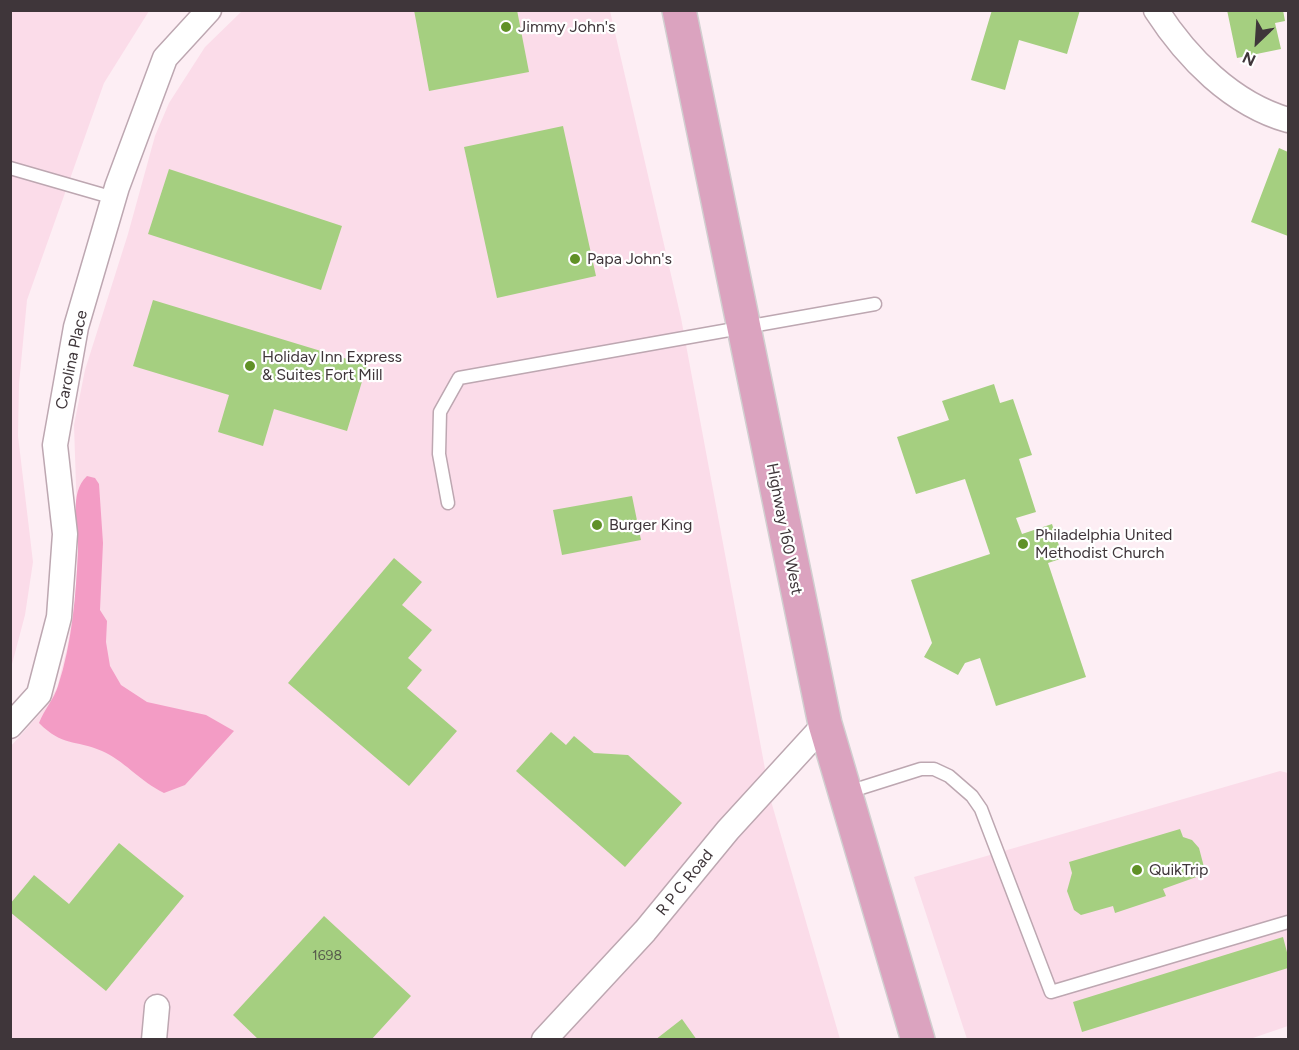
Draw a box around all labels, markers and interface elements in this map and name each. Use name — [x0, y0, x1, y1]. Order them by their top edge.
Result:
north arrow — [1227, 12, 1287, 72]
place label: Jimmy John's — [518, 17, 615, 37]
marker: Jimmy John's — [499, 20, 513, 34]
text: N — [1240, 48, 1259, 70]
place label: Papa John's — [587, 249, 672, 269]
marker: Papa John's — [568, 252, 582, 266]
street label: Carolina Place — [52, 309, 92, 411]
place label: Holiday Inn Express & Suites Fort Mill — [262, 347, 402, 385]
marker: Holiday Inn Express & Suites Fort Mill — [243, 359, 257, 373]
street label: Highway 160 West — [762, 462, 806, 596]
place label: Burger King — [609, 515, 692, 535]
marker: Burger King — [590, 518, 604, 532]
place label: Philadelphia United Methodist Church — [1035, 525, 1172, 563]
marker: Philadelphia United Methodist Church — [1016, 537, 1030, 551]
street label: R P C Road — [653, 846, 717, 920]
place label: QuikTrip — [1149, 860, 1209, 880]
marker: QuikTrip — [1130, 863, 1144, 877]
house number: 1698 — [312, 948, 342, 964]

